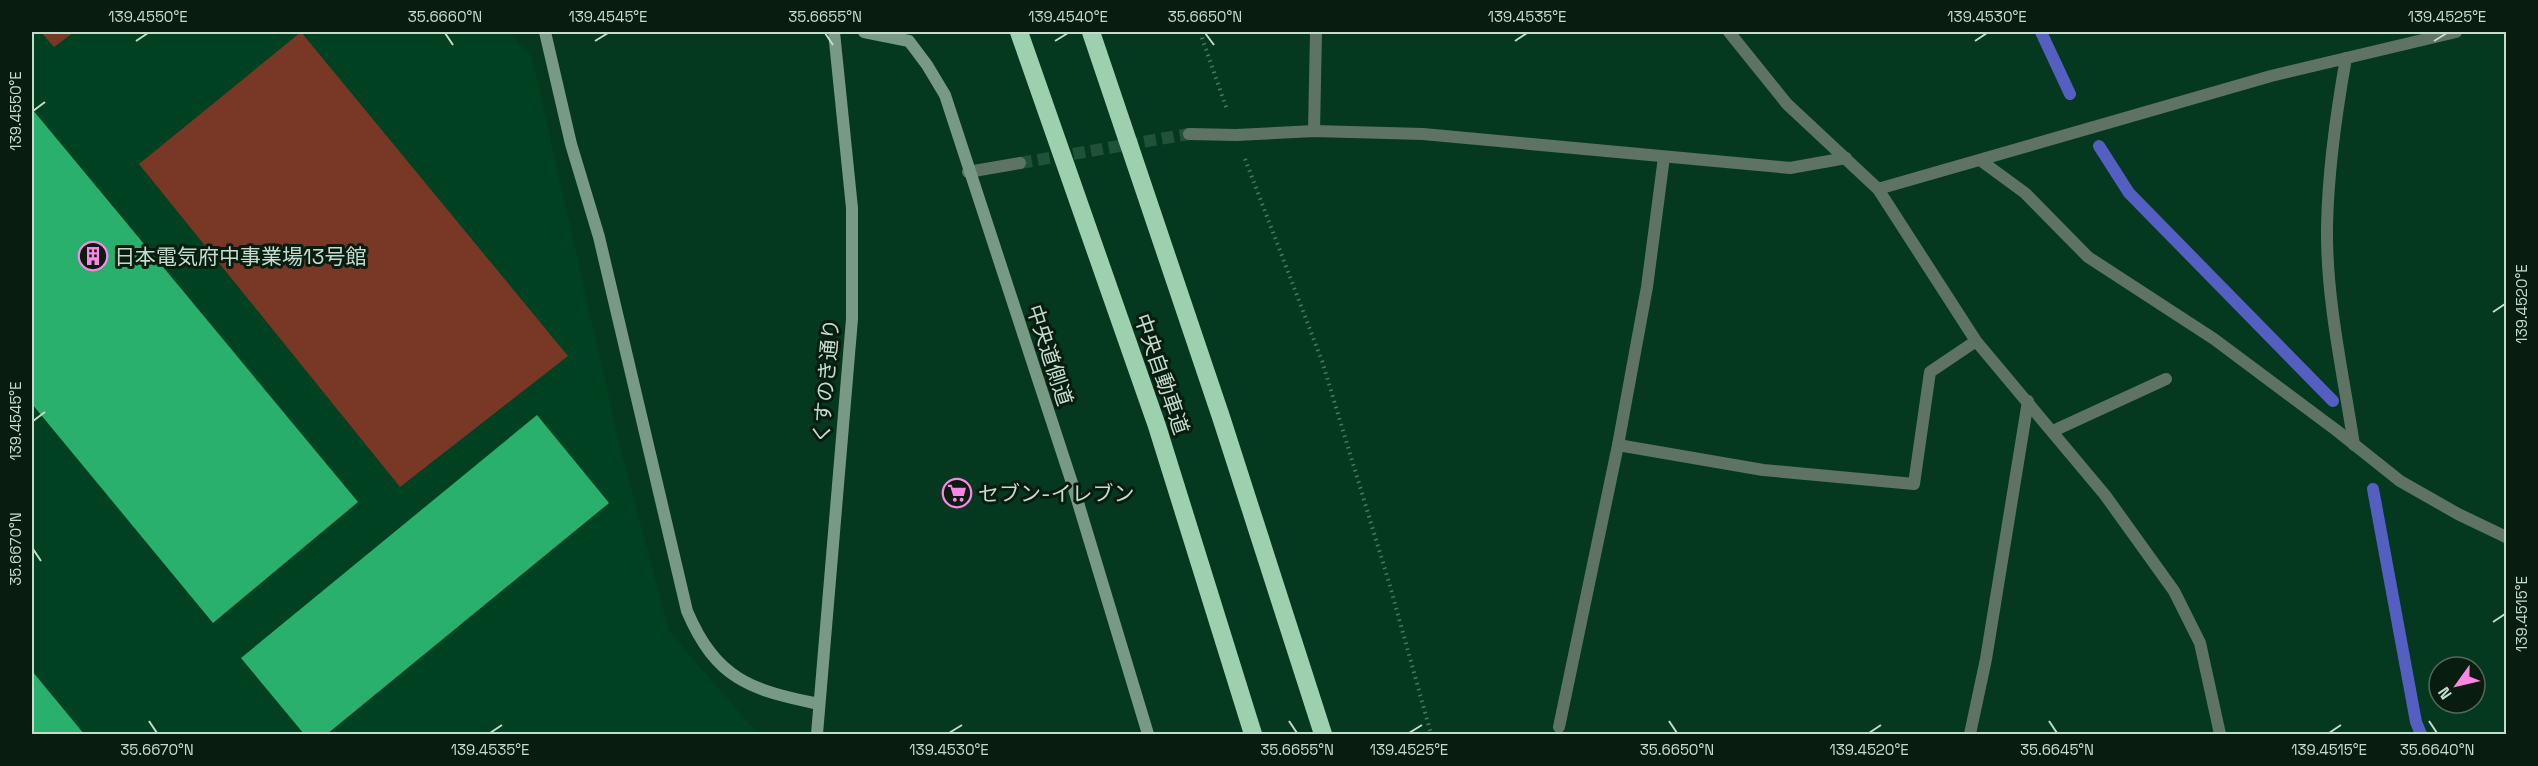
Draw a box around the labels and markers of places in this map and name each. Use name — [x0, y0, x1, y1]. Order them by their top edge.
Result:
building icon: 日本電気府中事業場13号館 — [77, 240, 109, 272]
place label: 日本電気府中事業場13号館 — [114, 243, 366, 270]
supermarket icon: セブン-イレブン — [941, 477, 973, 509]
place label: セブン-イレブン — [978, 480, 1135, 507]

